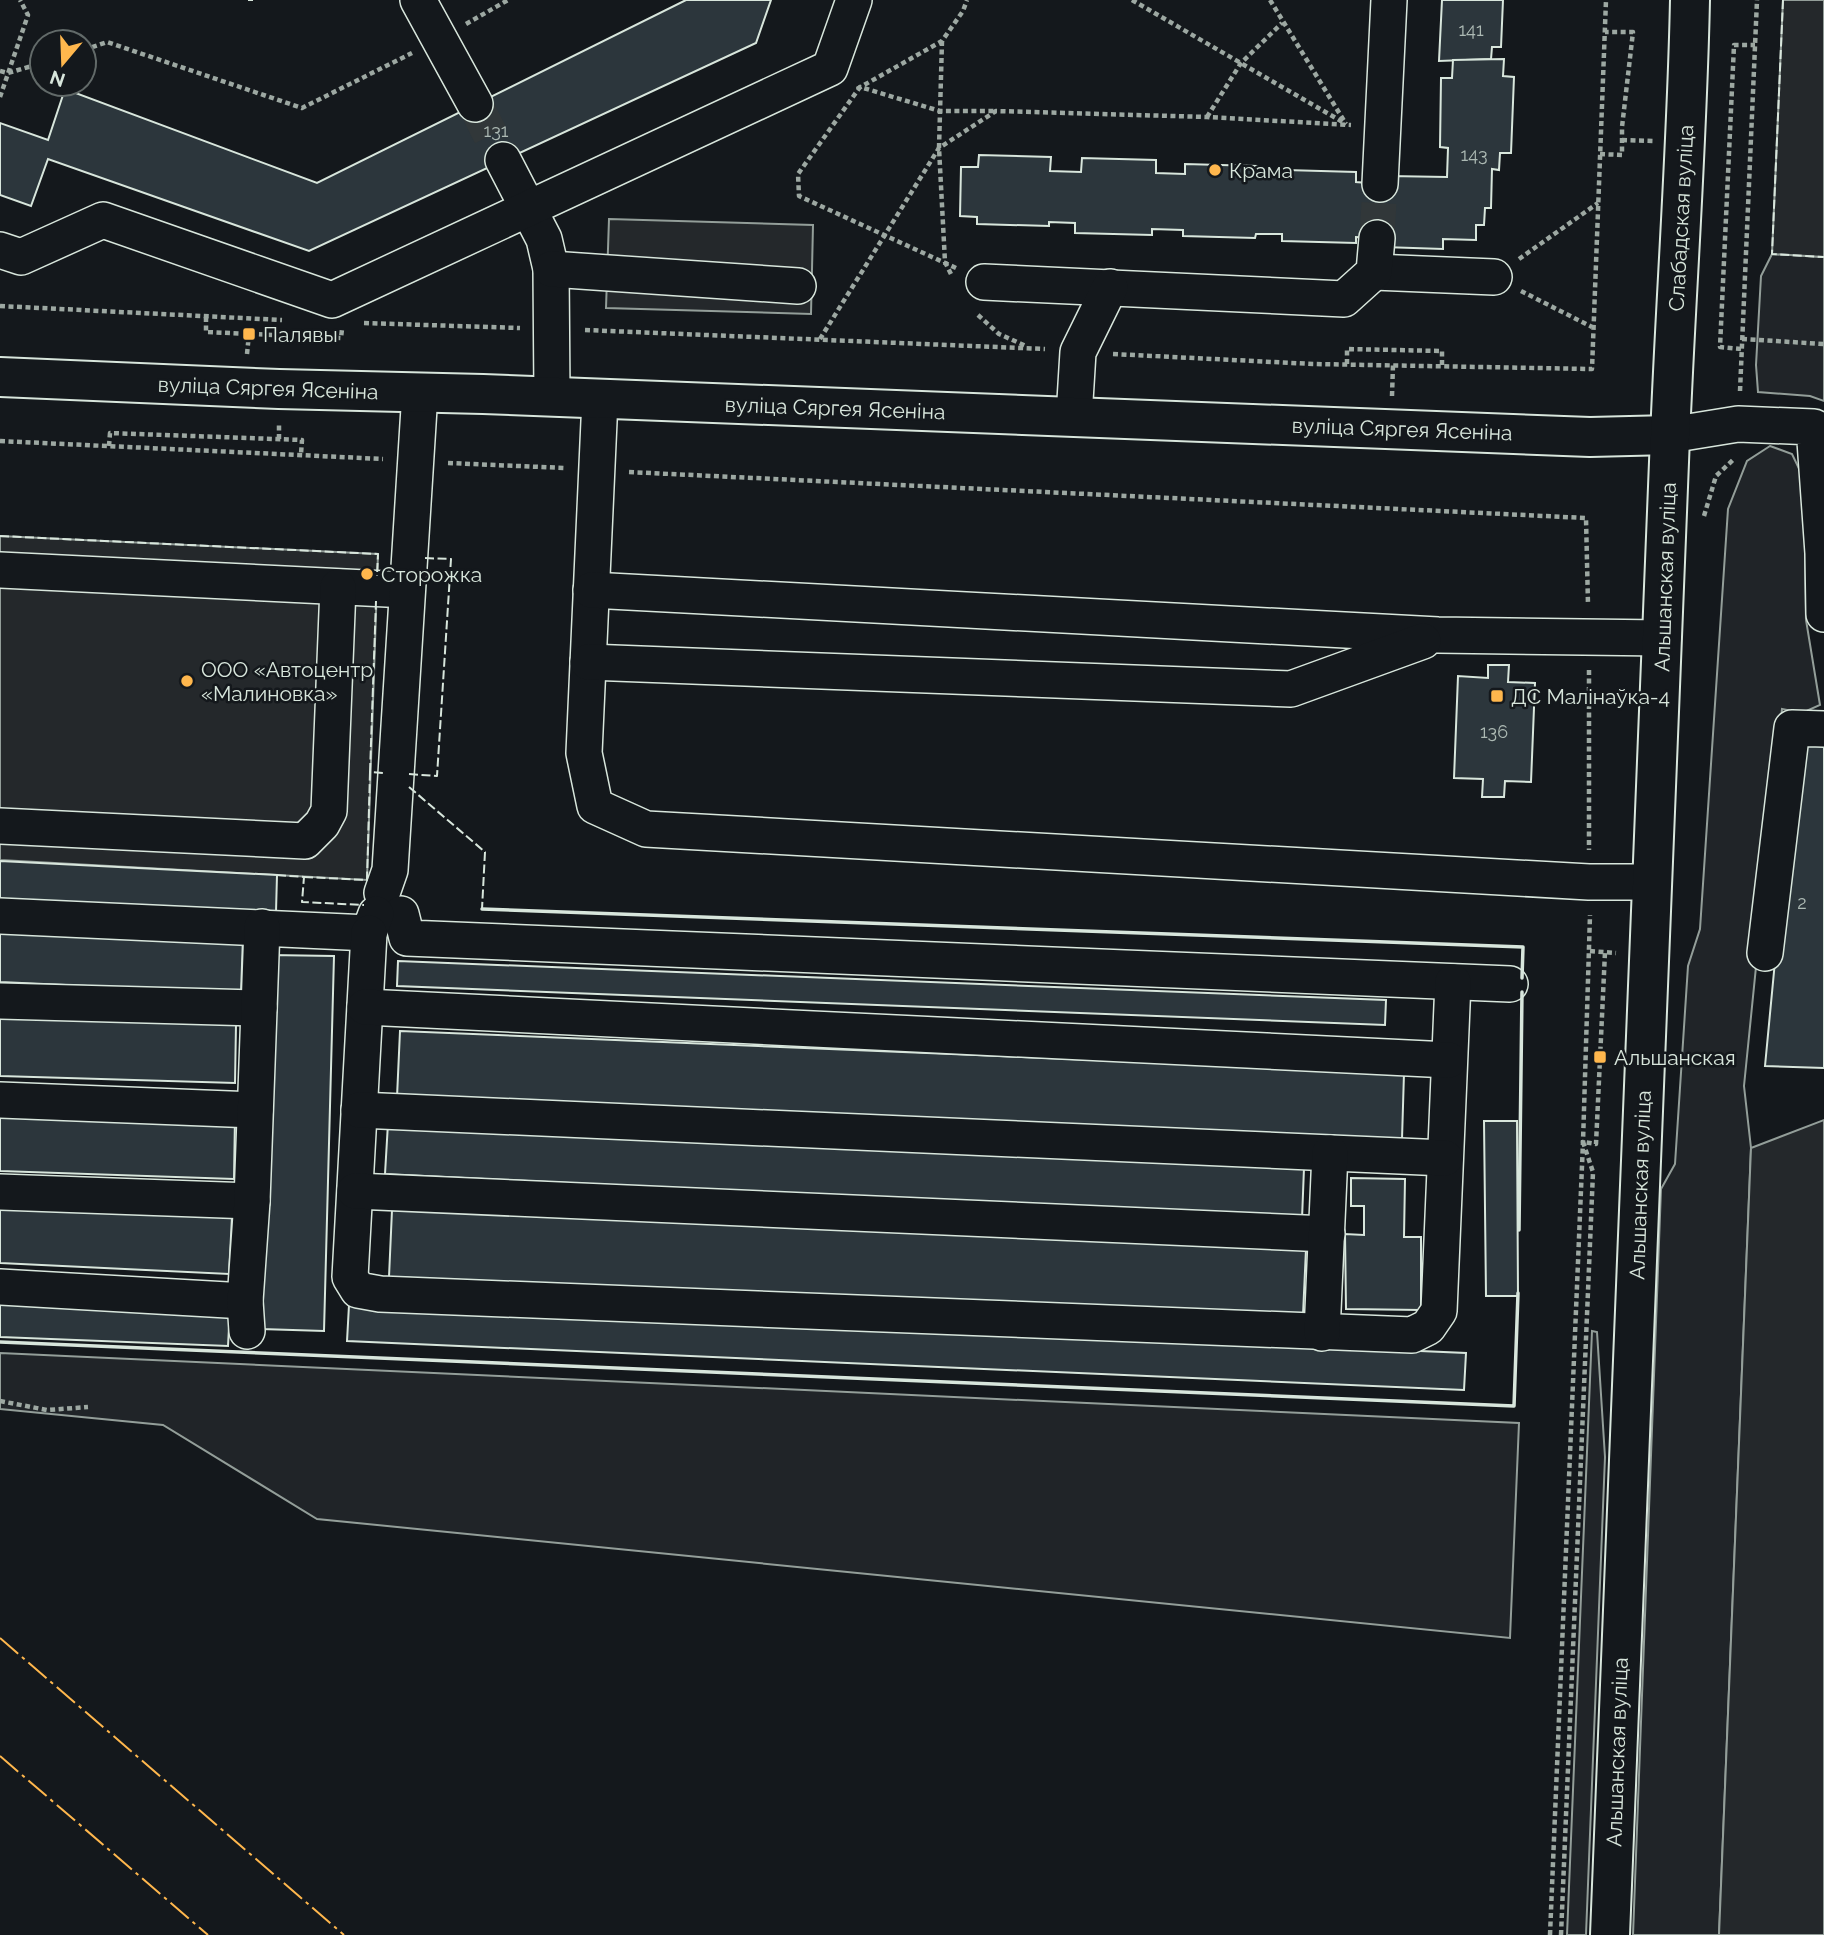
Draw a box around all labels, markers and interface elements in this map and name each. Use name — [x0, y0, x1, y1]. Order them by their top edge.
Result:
house number: 141 — [1458, 19, 1484, 40]
north arrow — [28, 28, 98, 98]
text: N — [47, 66, 68, 92]
house number: 131 — [483, 120, 509, 141]
street label: Слабадская вуліца — [1664, 124, 1698, 312]
house number: 143 — [1460, 144, 1488, 165]
place label: Крама — [1229, 158, 1293, 183]
marker: Крама — [1207, 162, 1223, 178]
place label: Палявы — [263, 322, 338, 347]
marker: Палявы — [241, 326, 257, 342]
street label: вуліца Сяргея Ясеніна — [157, 372, 379, 404]
street label: вуліца Сяргея Ясеніна — [724, 392, 946, 424]
street label: вуліца Сяргея Ясеніна — [1291, 413, 1513, 445]
street label: Альшанская вуліца — [1649, 482, 1681, 672]
place label: Сторожка — [381, 562, 482, 587]
marker: Сторожка — [359, 566, 375, 582]
place label: ООО «Автоцентр «Малиновка» — [201, 657, 373, 706]
marker: ООО «Автоцентр «Малиновка» — [179, 673, 195, 689]
place label: ДС Малінаўка-4 — [1511, 684, 1670, 709]
marker: ДС Малінаўка-4 — [1489, 688, 1505, 704]
house number: 136 — [1480, 721, 1508, 742]
house number: 2 — [1797, 892, 1807, 913]
place label: Альшанская — [1614, 1045, 1736, 1070]
marker: Альшанская — [1592, 1049, 1608, 1065]
street label: Альшанская вуліца — [1624, 1090, 1656, 1280]
street label: Альшанская вуліца — [1601, 1657, 1633, 1847]

